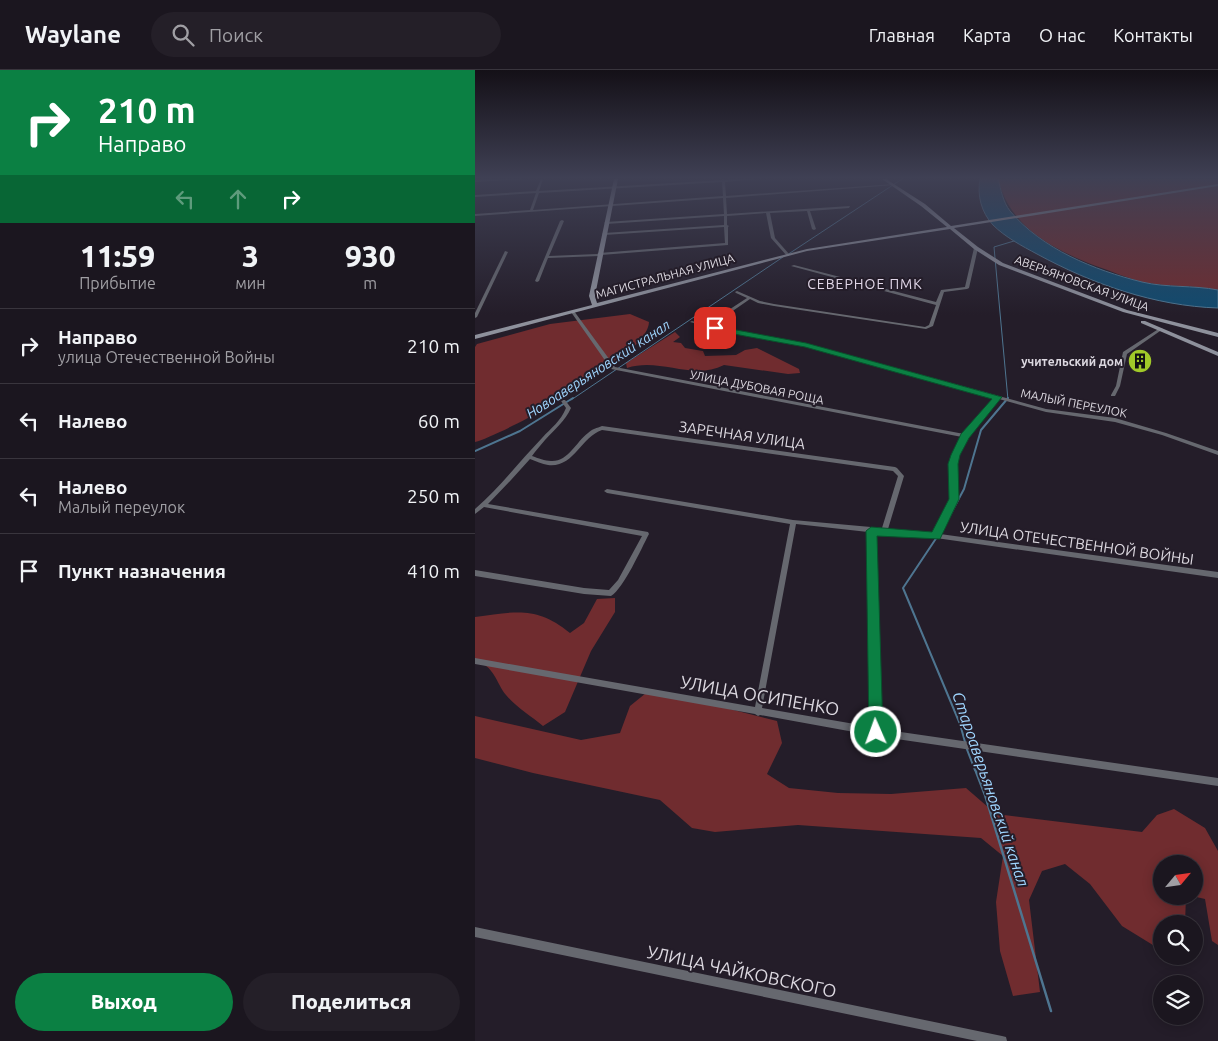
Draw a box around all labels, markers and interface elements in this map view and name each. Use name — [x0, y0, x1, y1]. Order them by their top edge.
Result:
search box — [151, 12, 501, 57]
text: Waylane — [25, 21, 121, 48]
icon: search — [169, 21, 197, 49]
text: Поиск — [209, 24, 263, 46]
text: Главная — [869, 25, 935, 45]
text: Карта — [963, 25, 1011, 45]
text: О нас — [1039, 25, 1085, 45]
text: Контакты — [1113, 25, 1193, 45]
icon: right — [15, 90, 80, 155]
text: 210 m — [98, 90, 196, 130]
text: Направо — [98, 131, 186, 156]
icon: left — [171, 185, 199, 213]
icon: ahead — [224, 185, 252, 213]
icon: right — [277, 185, 305, 213]
text: 11:59 — [80, 239, 155, 273]
text: 3 — [242, 239, 259, 273]
text: 930 — [345, 239, 396, 273]
street label: МАГИСТРАЛЬНАЯ УЛИЦА — [594, 251, 736, 301]
street label: АВЕРЬЯНОВСКАЯ УЛИЦА — [1013, 253, 1151, 313]
text: Прибытие — [79, 274, 156, 292]
text: мин — [235, 274, 266, 292]
text: m — [363, 274, 377, 292]
district label: СЕВЕРНОЕ ПМК — [807, 276, 923, 292]
pin — [694, 307, 736, 349]
icon: arrive — [701, 314, 729, 342]
water label: Новоаверьяновский канал — [523, 316, 673, 422]
text: Направо — [58, 326, 138, 348]
icon: right — [15, 332, 43, 360]
text: 210 m — [407, 335, 460, 357]
text: улица Отечественной Войны — [58, 348, 275, 366]
building icon: учительский дом — [1127, 348, 1153, 374]
place label: учительский дом — [1021, 355, 1123, 368]
street label: УЛИЦА ДУБОВАЯ РОЩА — [689, 368, 825, 406]
street label: МАЛЫЙ ПЕРЕУЛОК — [1020, 386, 1129, 420]
icon: left — [15, 407, 43, 435]
text: Налево — [58, 410, 127, 432]
text: 60 m — [418, 410, 460, 432]
street label: ЗАРЕЧНАЯ УЛИЦА — [678, 418, 807, 452]
text: Налево — [58, 476, 127, 498]
icon: left — [15, 482, 43, 510]
text: 250 m — [407, 485, 460, 507]
text: Малый переулок — [58, 498, 185, 516]
street label: УЛИЦА ОТЕЧЕСТВЕННОЙ ВОЙНЫ — [959, 518, 1195, 568]
icon: arrive — [15, 557, 43, 585]
text: Пункт назначения — [58, 560, 226, 582]
text: 410 m — [407, 560, 460, 582]
street label: УЛИЦА ОСИПЕНКО — [679, 671, 841, 719]
water label: Староаверьяновский канал — [949, 689, 1033, 889]
position arrow — [849, 705, 901, 757]
north arrow — [1153, 855, 1203, 905]
map controls — [1153, 855, 1203, 1025]
button: search — [1153, 915, 1203, 965]
street label: УЛИЦА ЧАЙКОВСКОГО — [645, 941, 839, 1001]
button: Выход — [15, 973, 233, 1031]
button: Поделиться — [243, 973, 460, 1031]
button: layers — [1153, 975, 1203, 1025]

